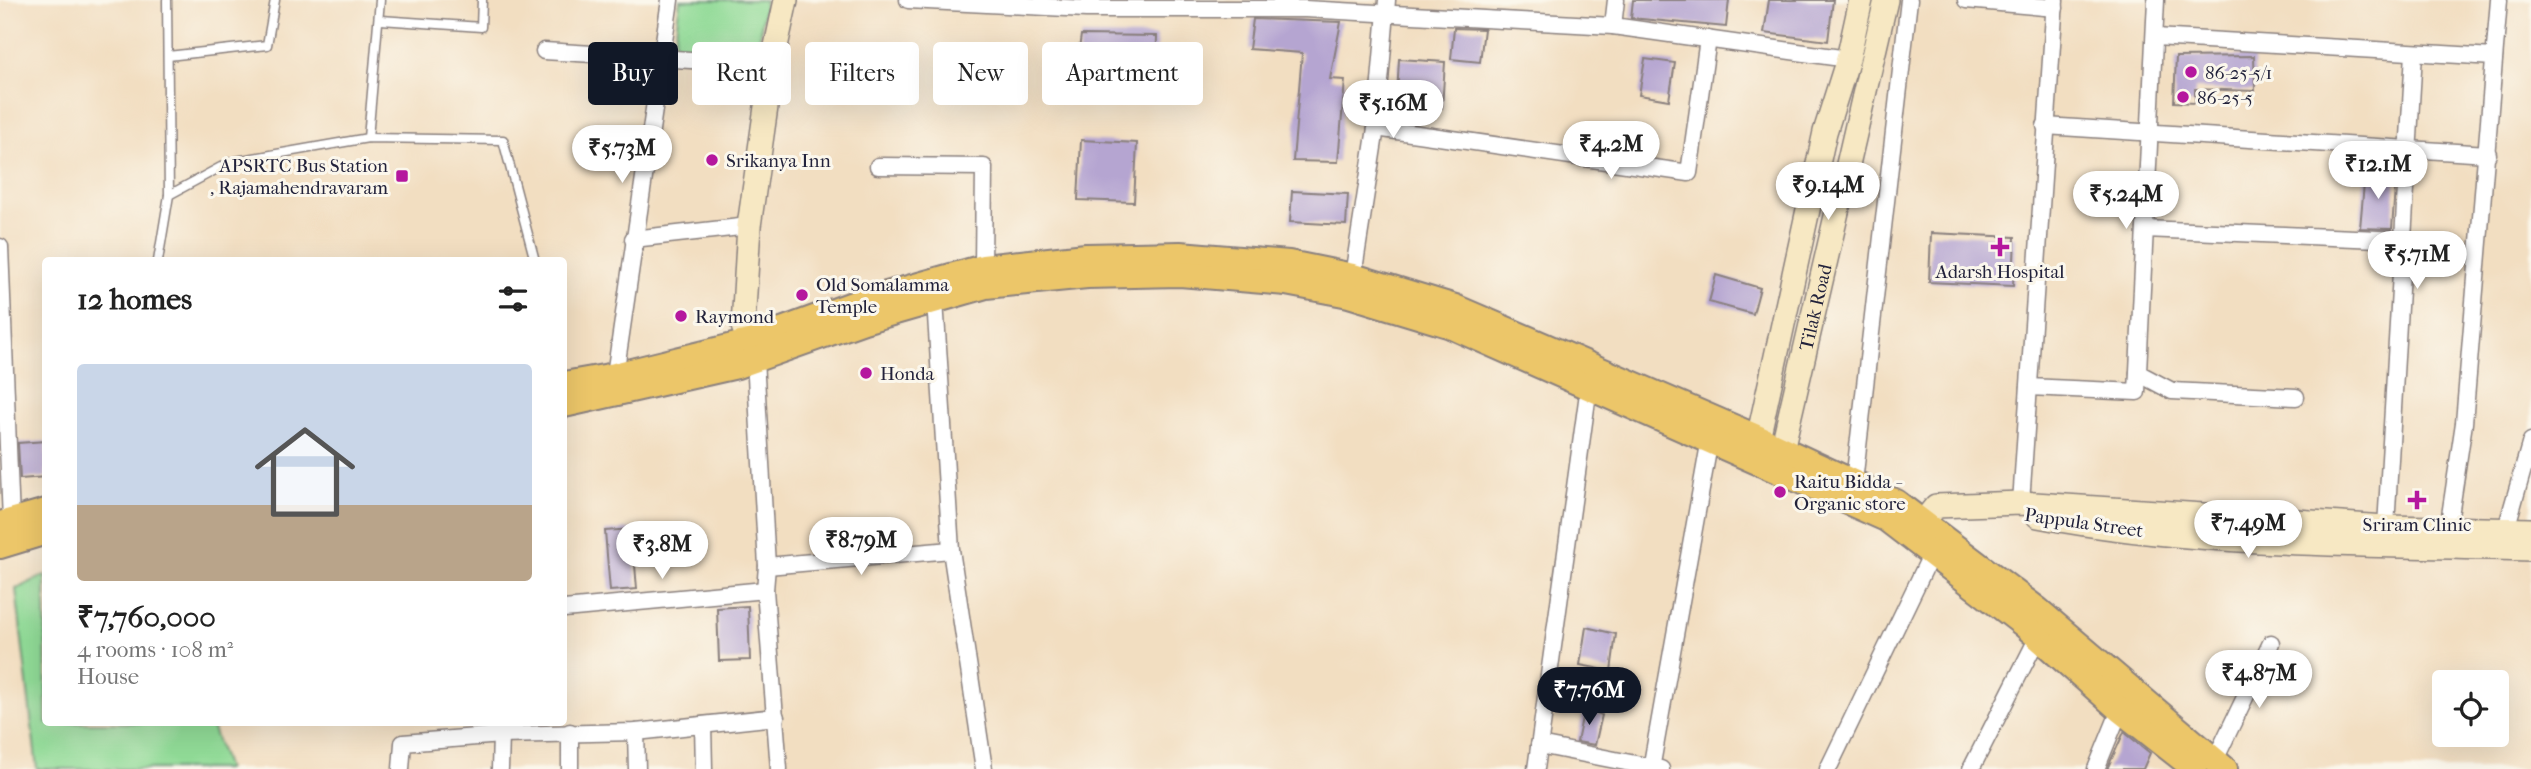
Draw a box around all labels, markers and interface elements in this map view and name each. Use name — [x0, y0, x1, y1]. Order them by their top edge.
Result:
chip: Buy — [588, 42, 678, 105]
chip: Rent — [692, 42, 791, 105]
chip: Filters — [805, 42, 919, 105]
chip: New — [933, 42, 1028, 105]
chip: Apartment — [1042, 42, 1203, 105]
place label: 86-25-5/1 — [2205, 62, 2272, 84]
marker: 86-25-5/1 — [2183, 64, 2199, 80]
pin: ₹5.16M — [1336, 80, 1450, 140]
place label: 86-25-5 — [2197, 87, 2253, 109]
text: ₹5.16M — [1358, 89, 1428, 116]
marker: 86-25-5 — [2175, 89, 2191, 105]
pin: ₹4.2M — [1562, 122, 1660, 181]
pin: ₹5.73M — [565, 125, 679, 185]
text: ₹4.2M — [1579, 130, 1643, 157]
text: ₹5.73M — [588, 134, 656, 161]
pin: ₹12.1M — [2321, 142, 2435, 201]
place label: Srikanya Inn — [726, 150, 831, 172]
text: ₹12.1M — [2345, 150, 2411, 177]
marker: Srikanya Inn — [704, 152, 720, 168]
place label: APSRTC Bus Station , Rajamahendravaram — [210, 155, 388, 199]
pin: ₹9.14M — [1771, 162, 1885, 222]
marker: APSRTC Bus Station , Rajamahendravaram — [394, 168, 410, 184]
text: ₹9.14M — [1792, 171, 1864, 198]
pin: ₹5.24M — [2069, 172, 2183, 231]
text: ₹5.24M — [2089, 180, 2163, 207]
pin: ₹5.71M — [2360, 232, 2474, 291]
marker: Adarsh Hospital — [1990, 237, 2010, 257]
text: ₹5.71M — [2384, 240, 2450, 267]
street label: Tilak Road — [1795, 261, 1837, 353]
place label: Adarsh Hospital — [1934, 261, 2065, 283]
place label: Old Somalamma Temple — [816, 274, 949, 318]
icon: filters — [494, 280, 532, 318]
text: 12 homes — [77, 282, 192, 317]
marker: Old Somalamma Temple — [794, 287, 810, 303]
place label: Raymond — [695, 306, 775, 328]
marker: Raymond — [673, 308, 689, 324]
place label: Honda — [880, 363, 935, 385]
marker: Honda — [858, 365, 874, 381]
icon: home — [242, 409, 368, 535]
place label: Raitu Bidda - Organic store — [1794, 471, 1906, 515]
marker: Raitu Bidda - Organic store — [1772, 484, 1788, 500]
marker: Sriram Clinic — [2407, 490, 2427, 510]
pin: ₹7.49M — [2191, 500, 2305, 560]
street label: Pappula Street — [2023, 504, 2145, 542]
text: ₹7.49M — [2210, 509, 2286, 536]
place label: Sriram Clinic — [2363, 514, 2471, 536]
pin: ₹8.79M — [804, 518, 918, 577]
pin: ₹3.8M — [613, 522, 711, 581]
text: ₹8.79M — [825, 526, 897, 553]
text: ₹3.8M — [632, 530, 692, 557]
text: ₹7,760,000 — [77, 600, 216, 635]
text: 4 rooms · 108 m² — [77, 636, 233, 663]
pin: ₹4.87M — [2202, 650, 2316, 710]
text: ₹4.87M — [2221, 659, 2297, 686]
text: House — [77, 663, 139, 690]
pin: ₹7.76M — [1532, 668, 1646, 727]
map controls — [2432, 670, 2509, 747]
button: locate — [2432, 670, 2509, 747]
text: ₹7.76M — [1553, 676, 1625, 703]

